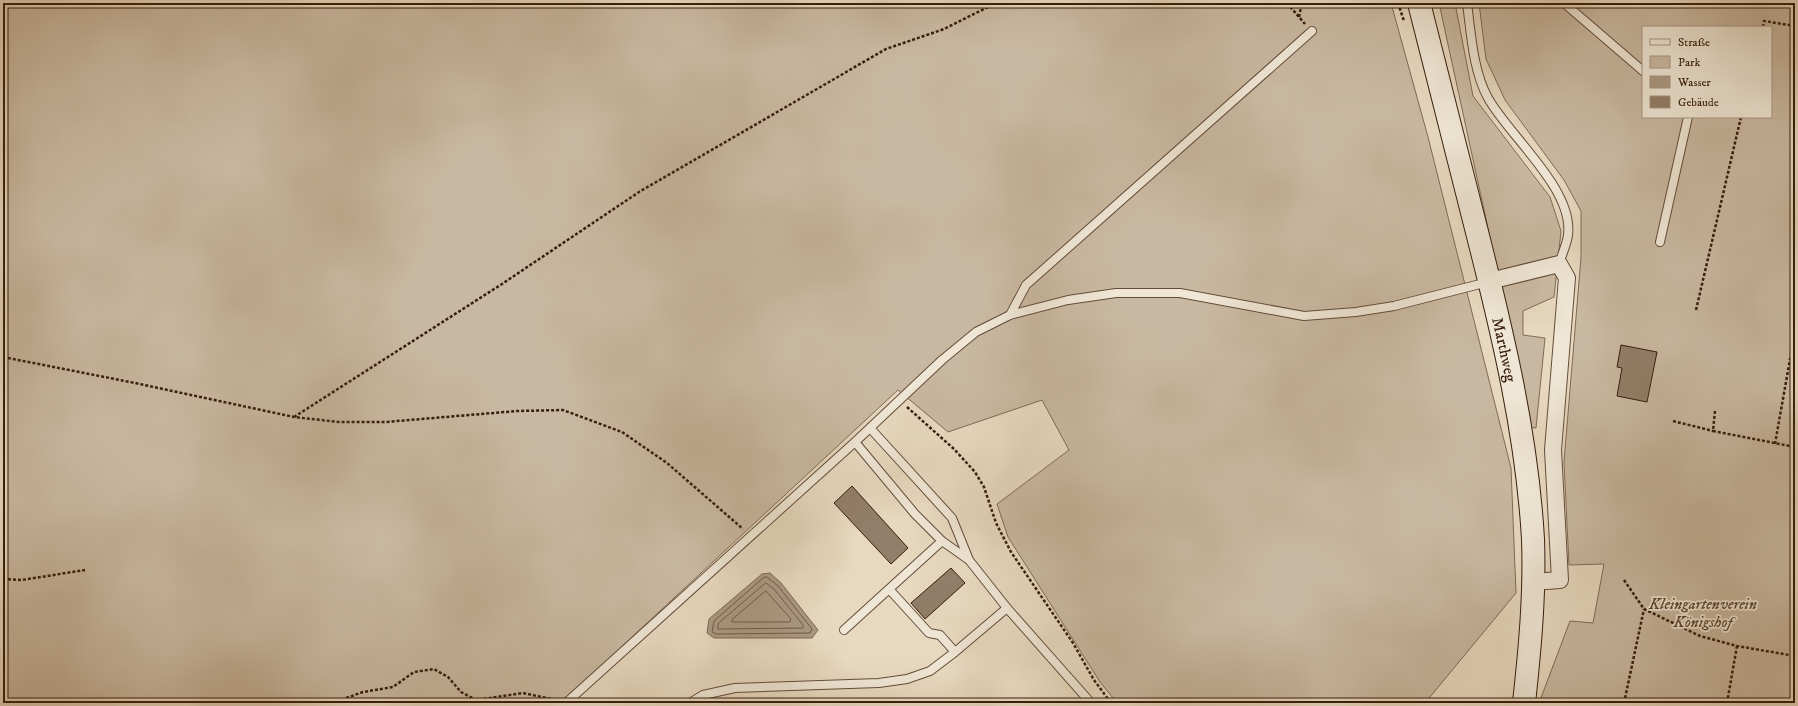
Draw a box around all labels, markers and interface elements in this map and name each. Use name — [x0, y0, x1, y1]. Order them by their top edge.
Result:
legend — [1642, 26, 1772, 118]
text: Straße — [1678, 35, 1710, 50]
text: Park — [1678, 55, 1700, 70]
text: Wasser — [1677, 75, 1711, 90]
text: Gebäude — [1678, 95, 1719, 110]
street label: Marthweg — [1487, 316, 1521, 384]
park label: Kleingartenverein Königshof — [1648, 594, 1757, 632]

